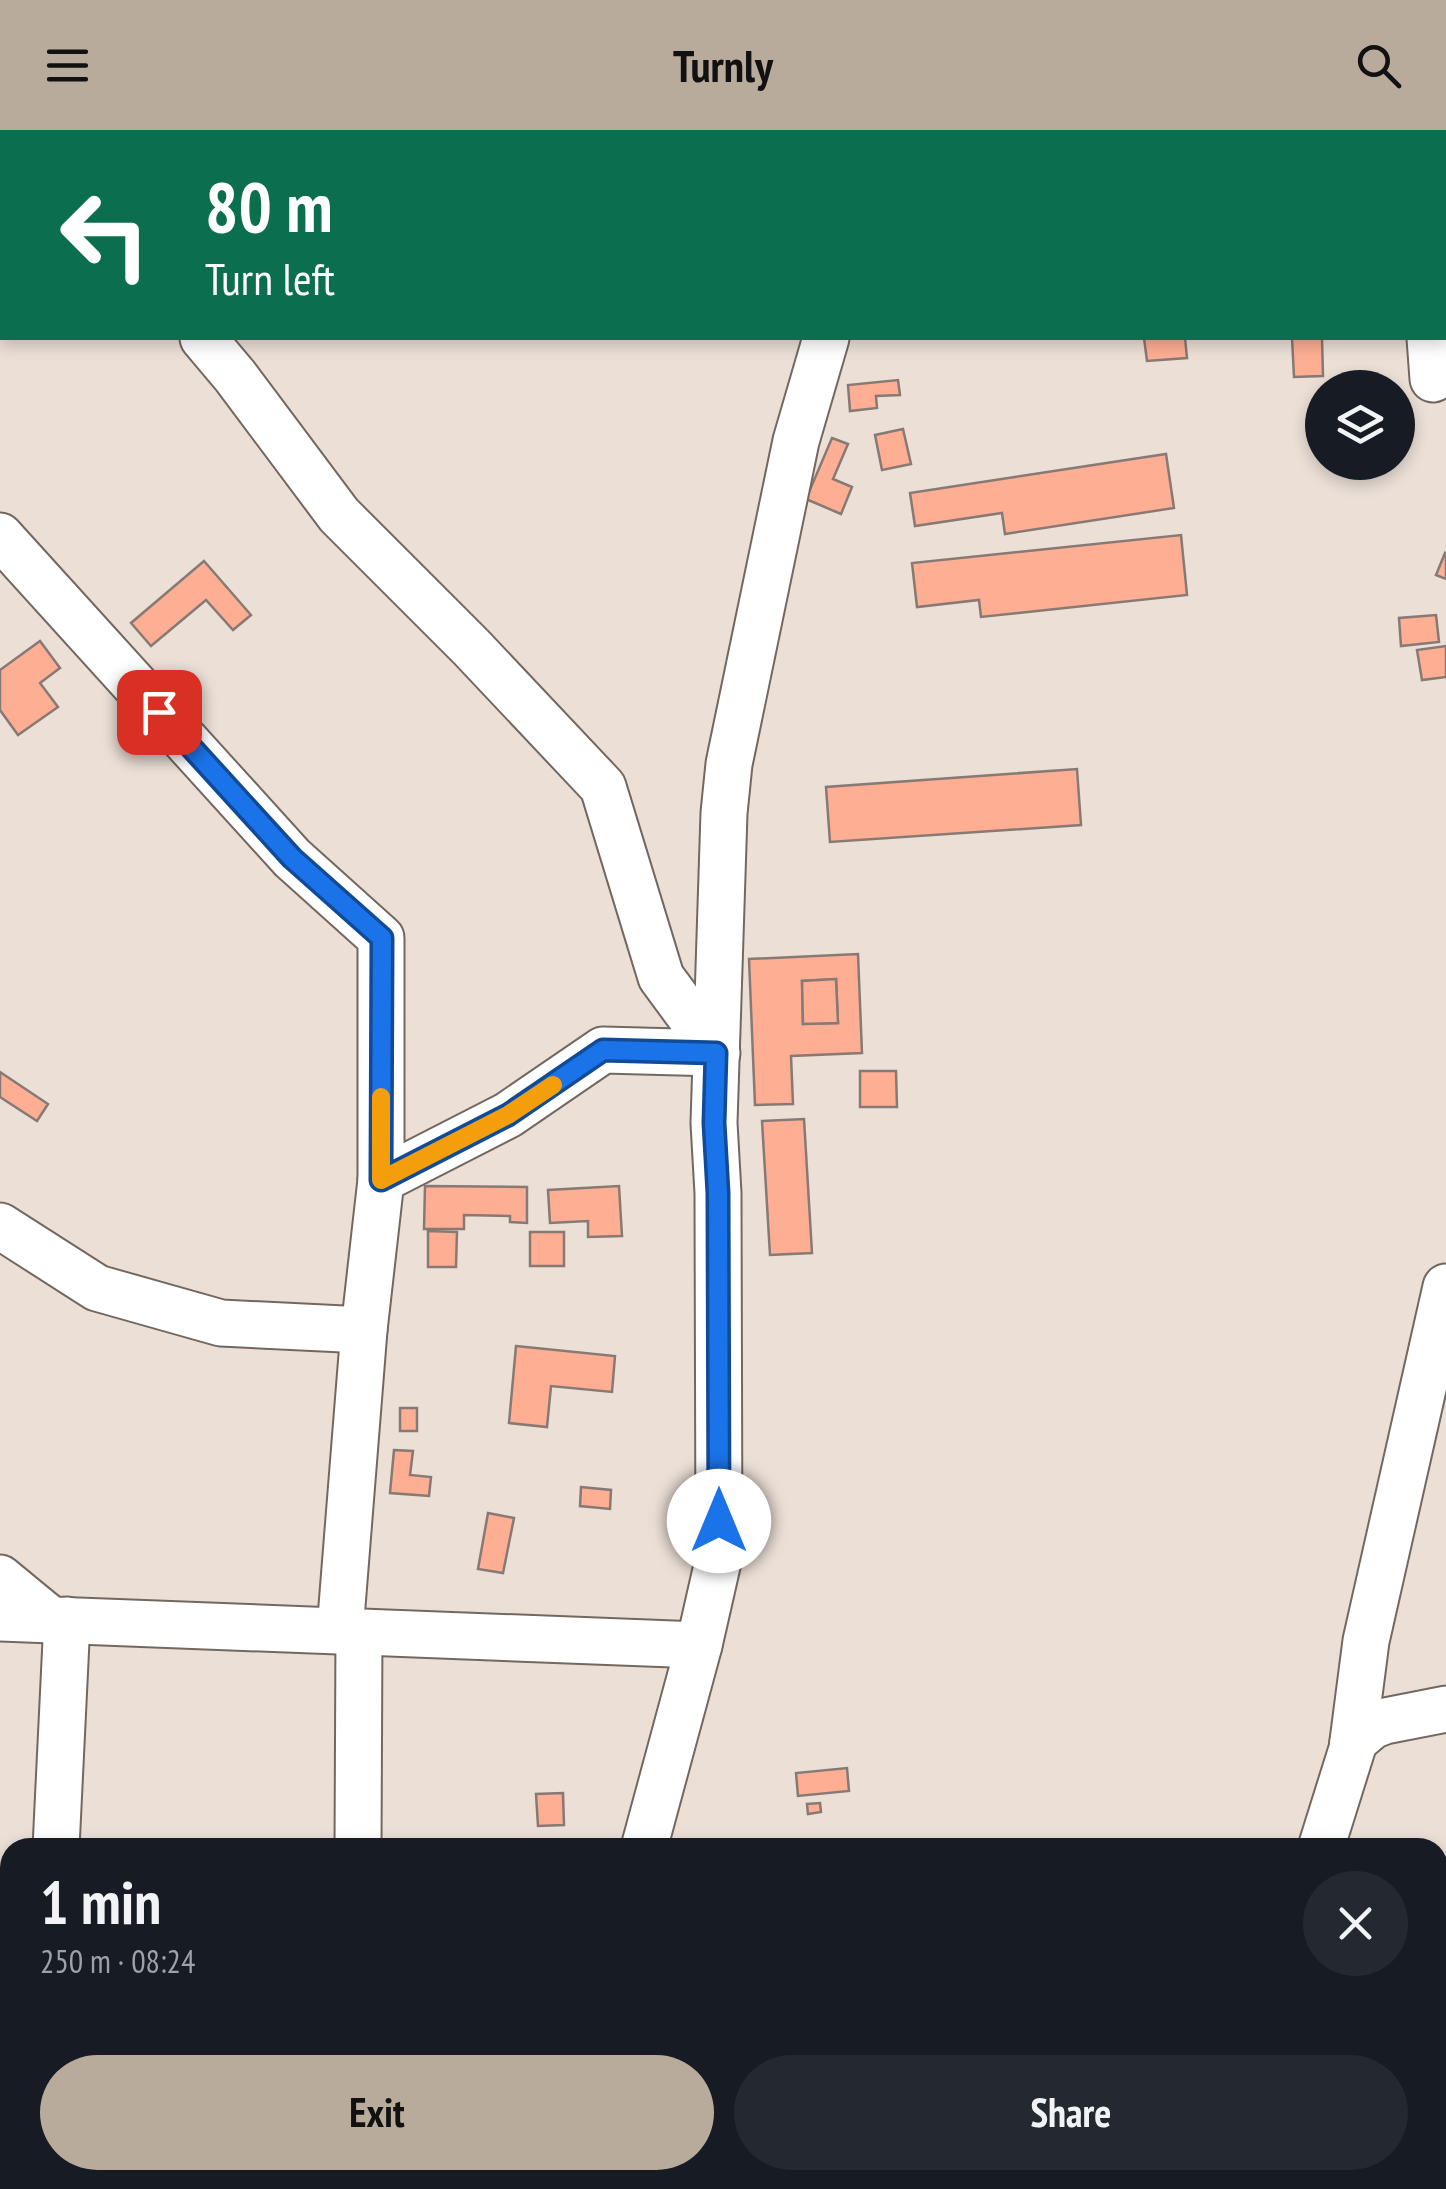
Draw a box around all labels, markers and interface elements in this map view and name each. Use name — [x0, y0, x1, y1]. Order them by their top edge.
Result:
text: Turnly — [673, 36, 773, 94]
icon: menu — [40, 38, 95, 93]
icon: search — [1351, 38, 1406, 93]
text: 80 m — [205, 161, 333, 251]
icon: left — [40, 170, 170, 300]
text: Turn left — [205, 249, 335, 307]
map controls — [1305, 370, 1415, 480]
button: layers — [1305, 370, 1415, 480]
pin — [117, 670, 202, 755]
icon: arrive — [132, 685, 187, 740]
position arrow — [667, 1469, 771, 1573]
text: 1 min — [40, 1863, 161, 1941]
button: close — [1303, 1871, 1408, 1976]
text: 250 m · 08:24 — [40, 1940, 195, 1982]
button: Exit — [40, 2055, 714, 2170]
button: Share — [734, 2055, 1408, 2170]

